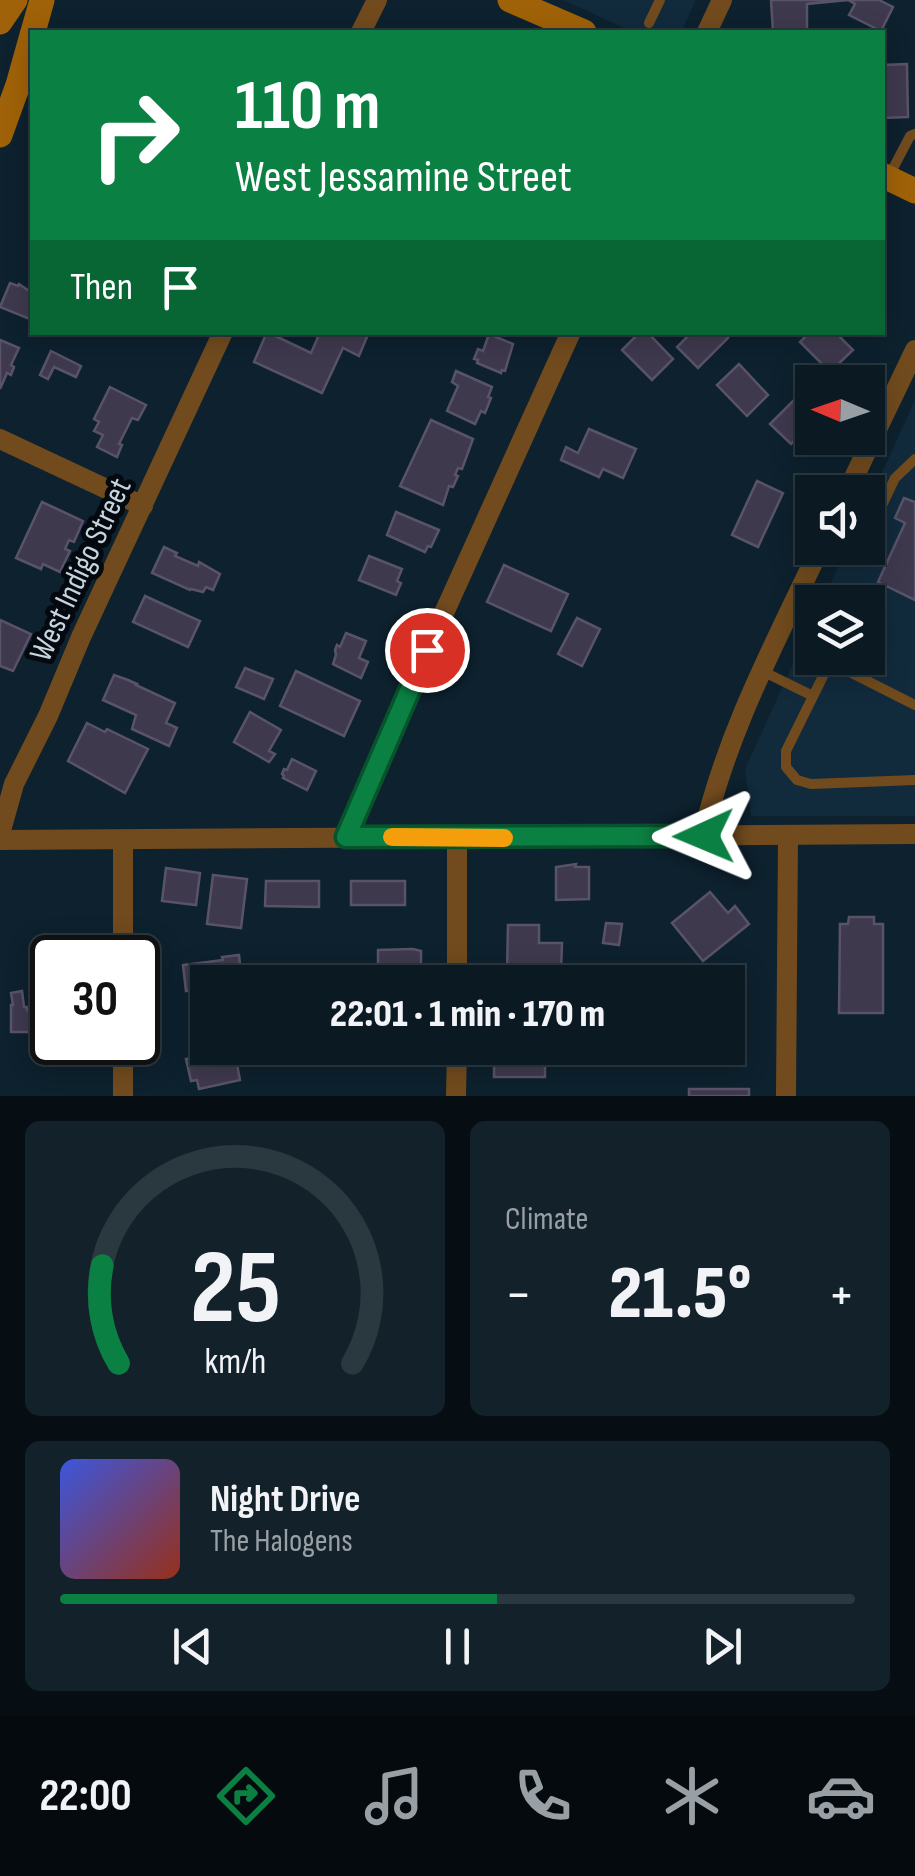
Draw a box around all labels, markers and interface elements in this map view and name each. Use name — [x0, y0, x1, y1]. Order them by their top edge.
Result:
text: 110 m — [235, 65, 381, 149]
icon: right — [70, 70, 200, 200]
text: West Jessamine Street — [235, 150, 572, 205]
icon: arrive — [153, 260, 208, 315]
text: Then — [70, 265, 133, 310]
north arrow — [795, 365, 885, 455]
map controls — [795, 365, 885, 675]
street label: West Indigo Street — [22, 472, 140, 668]
button: sound — [795, 475, 885, 565]
button: layers — [795, 585, 885, 675]
pin — [385, 608, 470, 693]
icon: arrive — [400, 623, 455, 678]
position arrow — [652, 784, 756, 888]
speed limit sign: 30 — [30, 935, 160, 1065]
text: 22:01 · 1 min · 170 m — [330, 992, 605, 1037]
text: Climate — [505, 1200, 588, 1239]
text: 25 — [189, 1227, 281, 1352]
text: 21.5° — [609, 1249, 751, 1340]
text: − — [505, 1262, 532, 1329]
text: + — [828, 1262, 855, 1329]
text: km/h — [204, 1341, 266, 1384]
text: Night Drive — [210, 1477, 361, 1522]
text: The Halogens — [210, 1522, 353, 1561]
icon: previous — [165, 1619, 220, 1674]
icon: pause — [430, 1619, 485, 1674]
icon: next — [695, 1619, 750, 1674]
icon: directions — [211, 1761, 281, 1831]
icon: music — [359, 1761, 429, 1831]
icon: phone — [508, 1761, 578, 1831]
icon: climate — [657, 1761, 727, 1831]
icon: car — [806, 1761, 876, 1831]
text: 22:00 — [39, 1769, 132, 1824]

